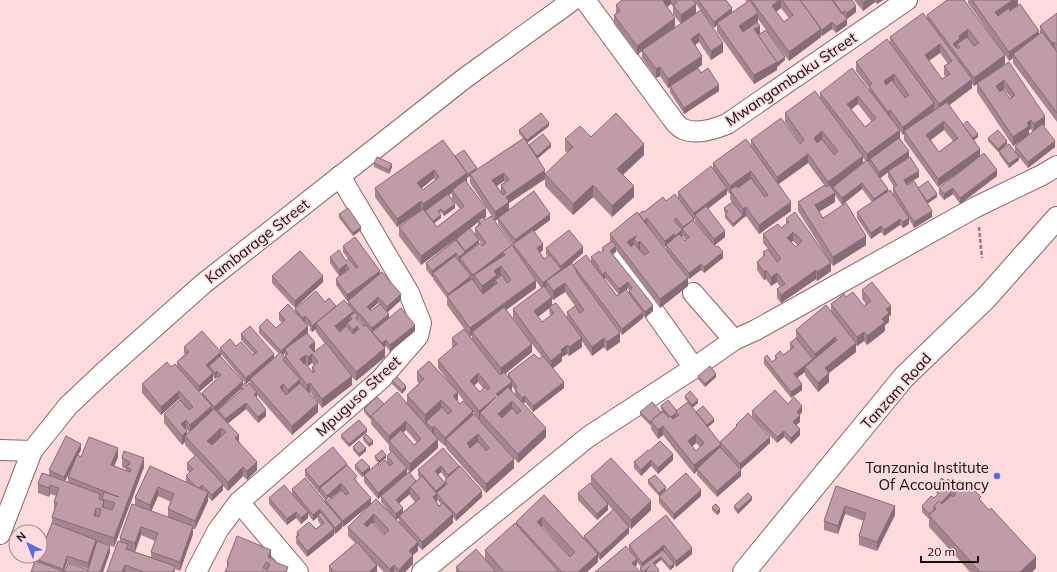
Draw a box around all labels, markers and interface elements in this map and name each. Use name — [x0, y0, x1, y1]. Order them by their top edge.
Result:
street label: Mwangambaku Street — [722, 28, 860, 130]
street label: Kambarage Street — [201, 195, 313, 287]
street label: Tanzam Road — [857, 349, 935, 433]
street label: Mpuguso Street — [311, 352, 405, 440]
place label: Tanzania Institute Of Accountancy — [865, 458, 989, 494]
marker: Tanzania Institute Of Accountancy — [992, 471, 1002, 481]
north arrow — [8, 524, 48, 564]
text: N — [13, 529, 29, 545]
scale bar — [921, 538, 978, 564]
text: 20 m — [927, 544, 955, 559]

